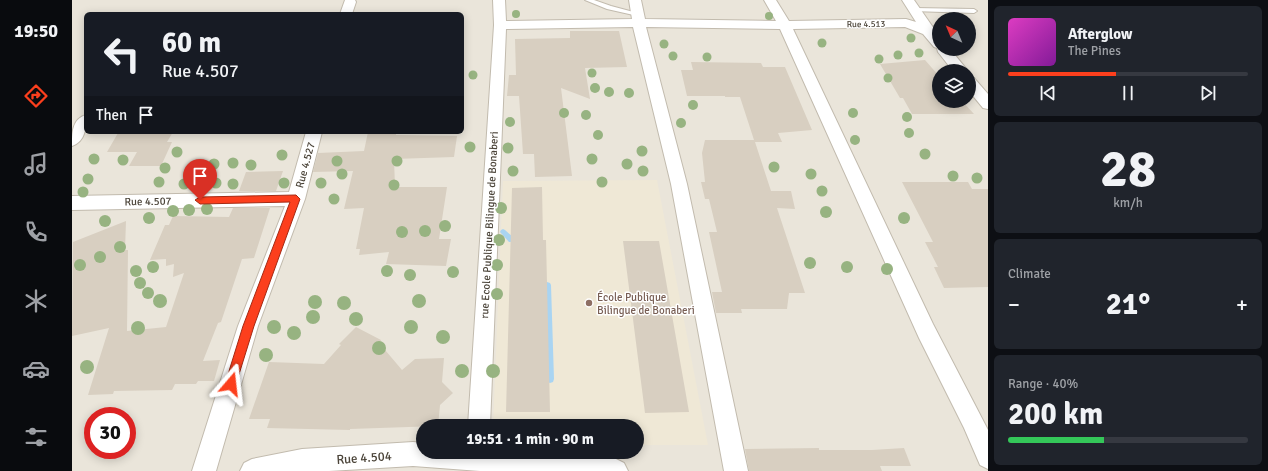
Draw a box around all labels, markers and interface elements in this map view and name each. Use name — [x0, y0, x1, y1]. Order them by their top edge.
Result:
north arrow — [932, 12, 976, 56]
map controls — [932, 12, 976, 108]
street label: Rue 4.513 — [847, 19, 885, 30]
text: 19:50 — [14, 20, 58, 42]
text: Afterglow — [1068, 25, 1132, 43]
text: 60 m — [162, 26, 221, 60]
icon: left — [96, 28, 148, 80]
text: The Pines — [1068, 43, 1121, 59]
text: Rue 4.507 — [162, 60, 239, 82]
button: layers — [932, 64, 976, 108]
icon: directions — [22, 82, 50, 110]
icon: previous — [1037, 82, 1059, 104]
icon: pause — [1117, 82, 1139, 104]
icon: next — [1197, 82, 1219, 104]
icon: arrive — [135, 104, 157, 126]
text: Then — [96, 106, 127, 124]
street label: rue Ecole Publique Bilingue de Bonaberi — [478, 131, 501, 319]
text: 28 — [1100, 137, 1156, 201]
street label: Rue 4.527 — [293, 141, 318, 189]
icon: music — [22, 150, 50, 178]
pin — [183, 159, 217, 200]
icon: arrive — [189, 165, 211, 187]
street label: Rue 4.507 — [124, 195, 172, 208]
text: km/h — [1113, 195, 1143, 211]
icon: phone — [22, 218, 50, 246]
text: Climate — [1008, 266, 1051, 282]
text: 21° — [1106, 286, 1150, 323]
icon: climate — [22, 287, 50, 315]
place label: École Publique Bilingue de Bonaberi — [597, 290, 695, 317]
text: − — [1008, 291, 1020, 318]
text: + — [1236, 291, 1248, 318]
marker: École Publique Bilingue de Bonaberi — [584, 298, 594, 308]
icon: car — [22, 355, 50, 383]
position arrow — [210, 363, 252, 405]
text: Range · 40% — [1008, 376, 1078, 392]
text: 200 km — [1008, 396, 1103, 433]
speed limit sign: 30 — [84, 407, 136, 459]
icon: filters — [22, 423, 50, 451]
text: 19:51 · 1 min · 90 m — [466, 430, 594, 448]
street label: Rue 4.504 — [336, 448, 392, 468]

